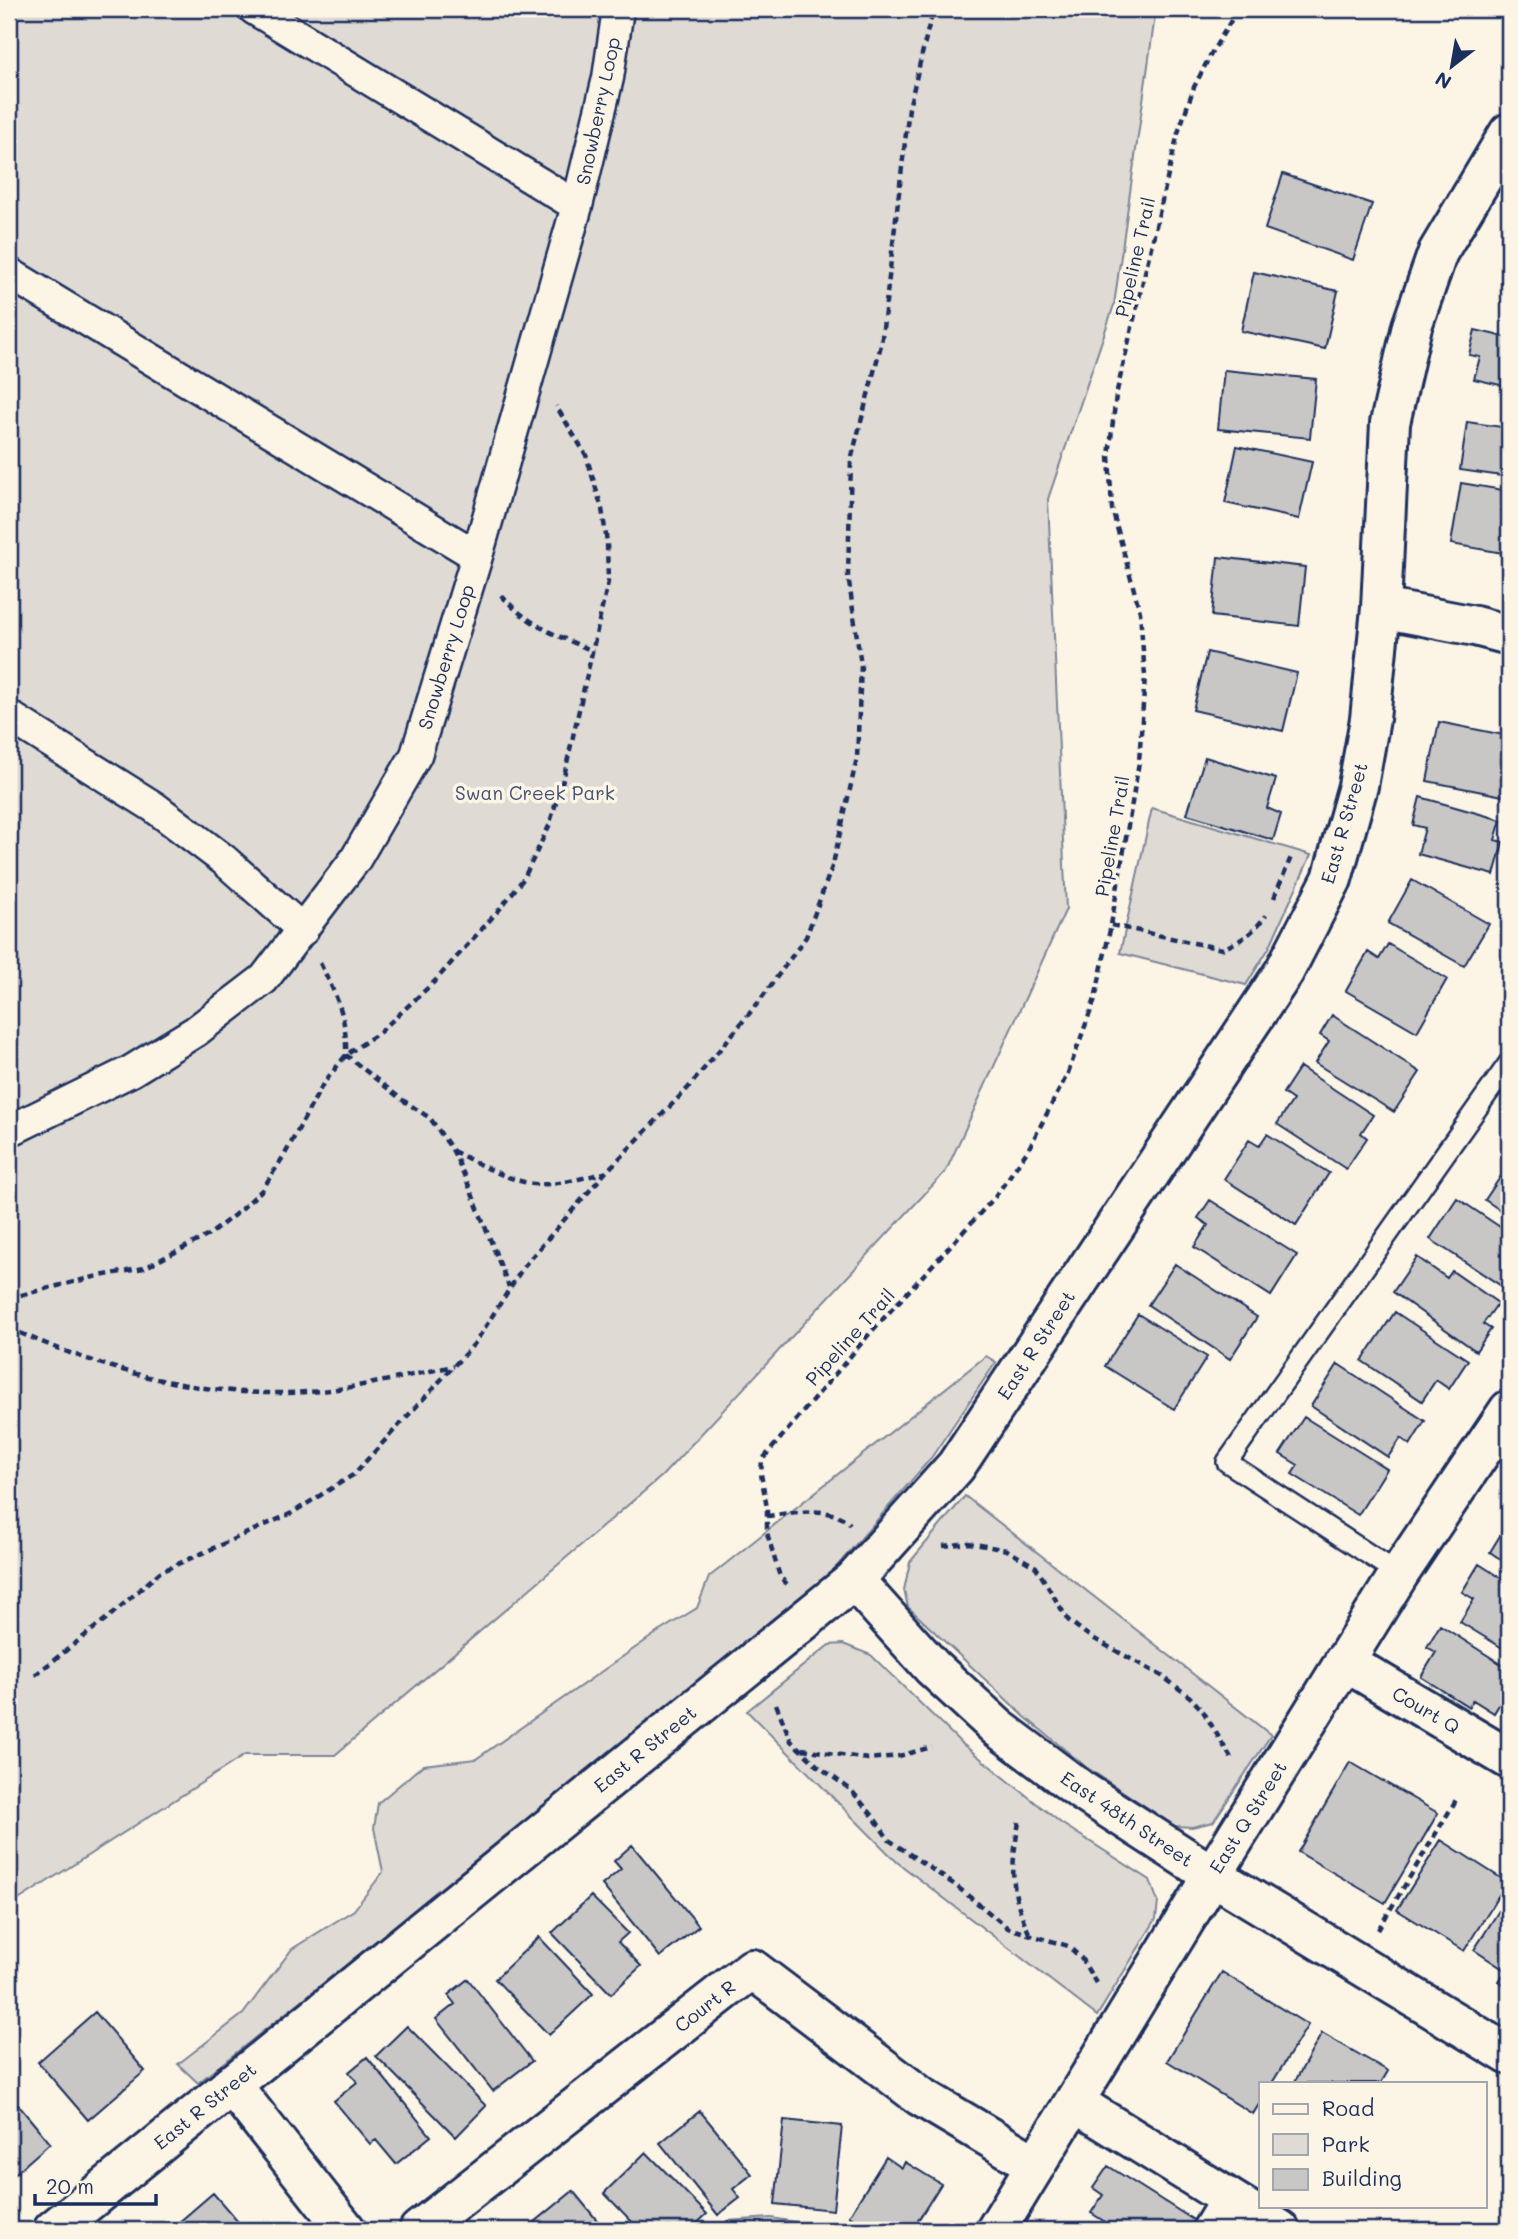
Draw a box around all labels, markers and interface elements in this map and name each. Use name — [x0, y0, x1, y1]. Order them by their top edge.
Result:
north arrow — [1416, 32, 1486, 102]
street label: Snowberry Loop — [570, 35, 625, 187]
text: N — [1430, 67, 1456, 95]
street label: Pipeline Trail — [1109, 194, 1160, 319]
street label: Snowberry Loop — [412, 581, 479, 732]
street label: East R Street — [1314, 759, 1373, 886]
street label: Pipeline Trail — [1089, 773, 1134, 898]
park label: Swan Creek Park — [455, 780, 615, 805]
street label: Pipeline Trail — [799, 1283, 900, 1391]
street label: East R Street — [991, 1285, 1080, 1404]
street label: Court Q — [1388, 1680, 1465, 1739]
street label: East R Street — [588, 1700, 701, 1798]
street label: East Q Street — [1203, 1756, 1292, 1878]
street label: East 48th Street — [1056, 1765, 1198, 1872]
street label: Court R — [669, 1974, 741, 2037]
street label: East R Street — [148, 2057, 261, 2155]
legend — [1259, 2082, 1486, 2208]
text: Road — [1322, 2094, 1374, 2121]
text: Park — [1322, 2130, 1370, 2157]
scale bar — [35, 2162, 156, 2206]
text: Building — [1322, 2164, 1402, 2191]
text: 20 m — [46, 2172, 94, 2199]

